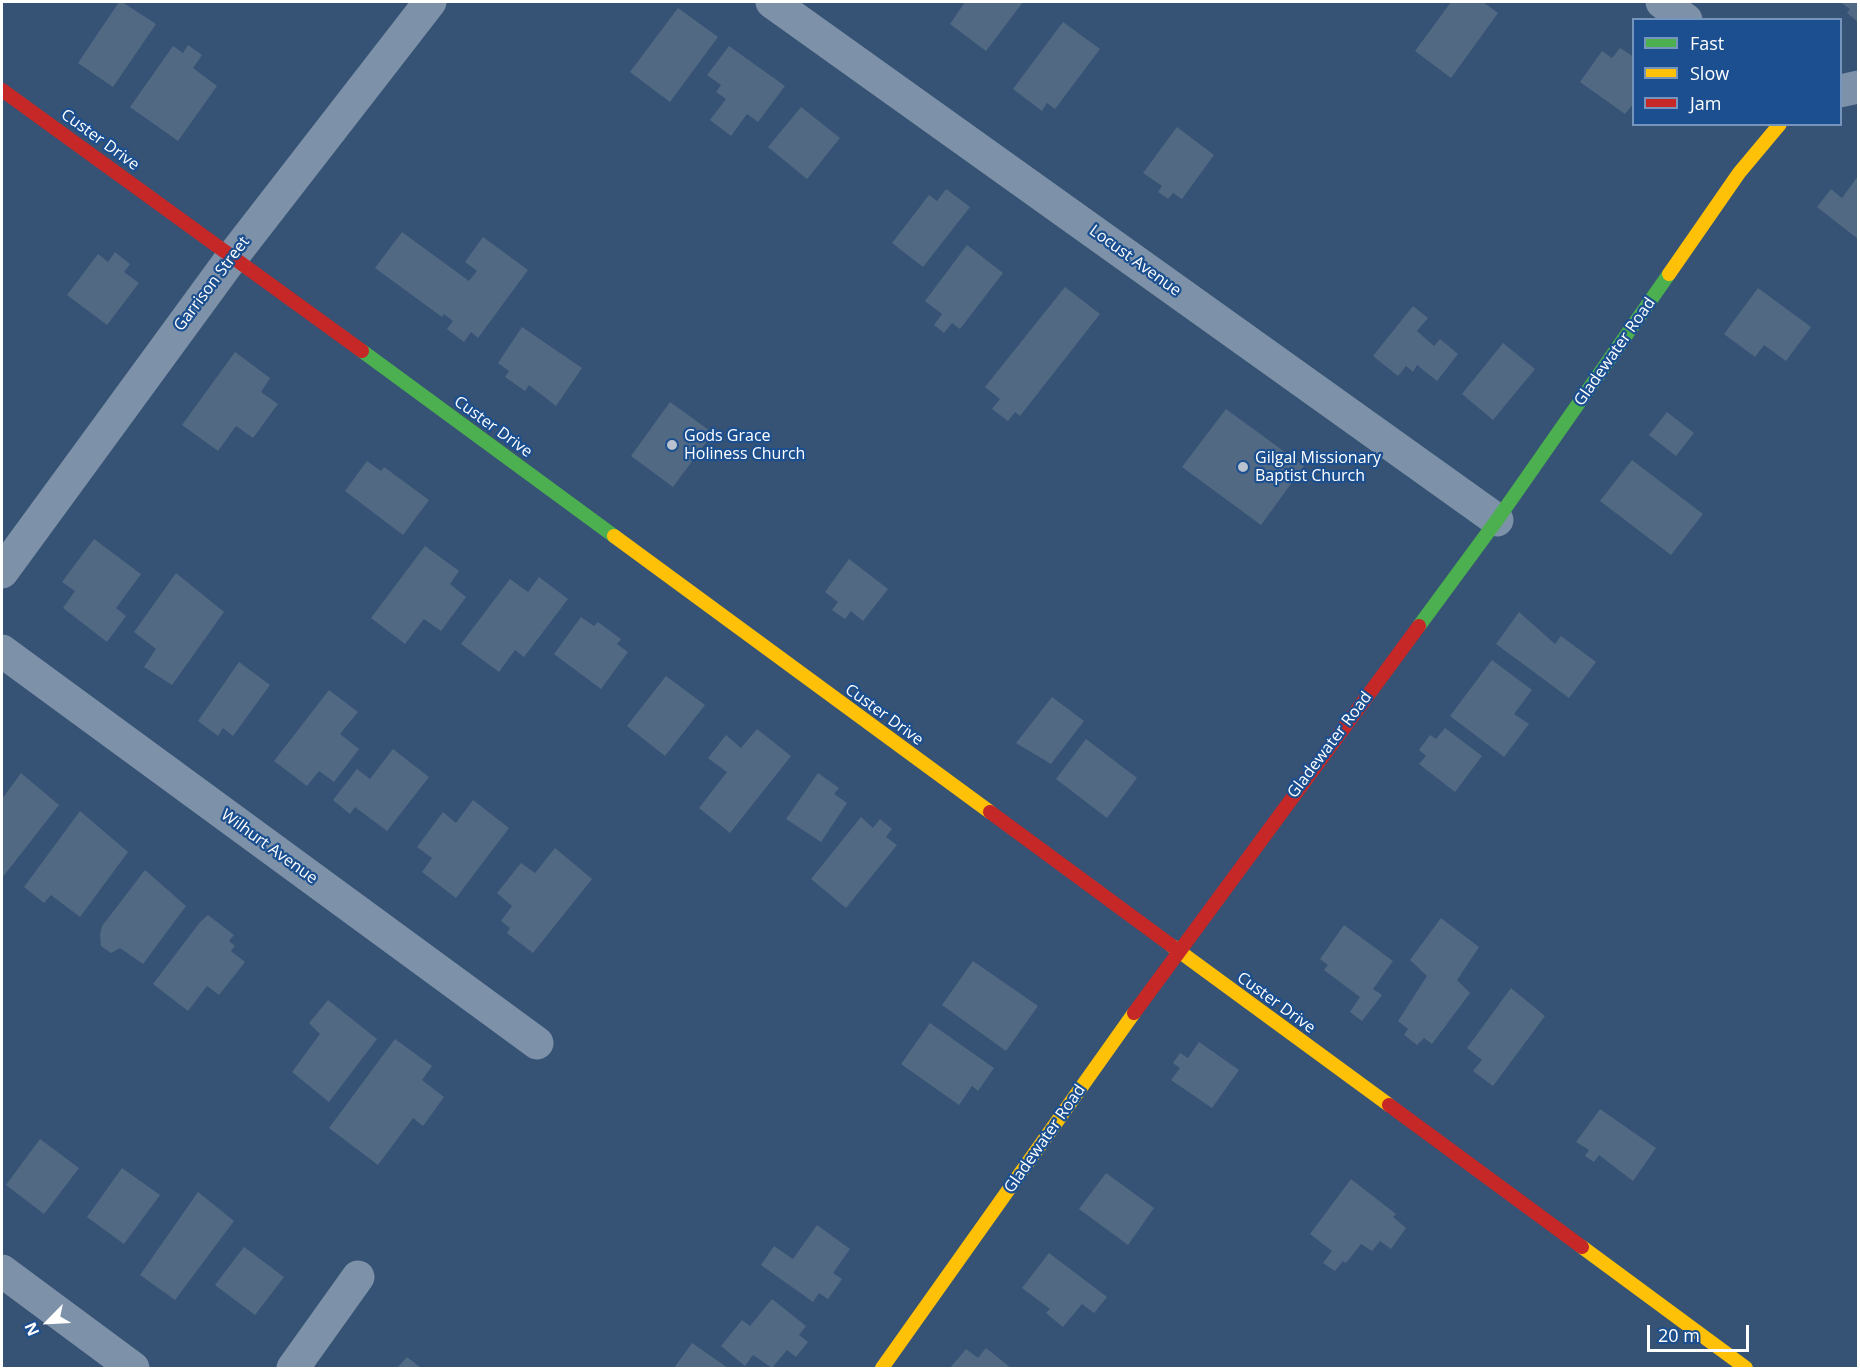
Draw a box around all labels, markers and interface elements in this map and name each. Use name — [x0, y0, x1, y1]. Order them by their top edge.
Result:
legend — [1632, 18, 1842, 126]
text: Fast — [1690, 31, 1724, 55]
text: Slow — [1690, 61, 1729, 85]
text: Jam — [1690, 91, 1722, 115]
street label: Custer Drive — [57, 105, 143, 175]
street label: Locust Avenue — [1085, 221, 1185, 301]
street label: Garrison Street — [170, 233, 254, 335]
street label: Gladewater Road — [1570, 294, 1660, 410]
street label: Custer Drive — [450, 392, 536, 462]
place label: Gods Grace Holiness Church — [684, 426, 805, 464]
marker: Gods Grace Holiness Church — [665, 438, 679, 452]
place label: Gilgal Missionary Baptist Church — [1255, 448, 1381, 486]
marker: Gilgal Missionary Baptist Church — [1236, 460, 1250, 474]
street label: Custer Drive — [841, 680, 927, 750]
street label: Gladewater Road — [1284, 688, 1376, 802]
street label: Wilhurt Avenue — [217, 806, 321, 888]
street label: Custer Drive — [1233, 968, 1319, 1038]
street label: Gladewater Road — [1000, 1081, 1090, 1197]
north arrow — [18, 1292, 78, 1352]
scale bar — [1650, 1313, 1752, 1351]
text: N — [19, 1319, 44, 1340]
text: 20 m — [1658, 1323, 1700, 1347]

